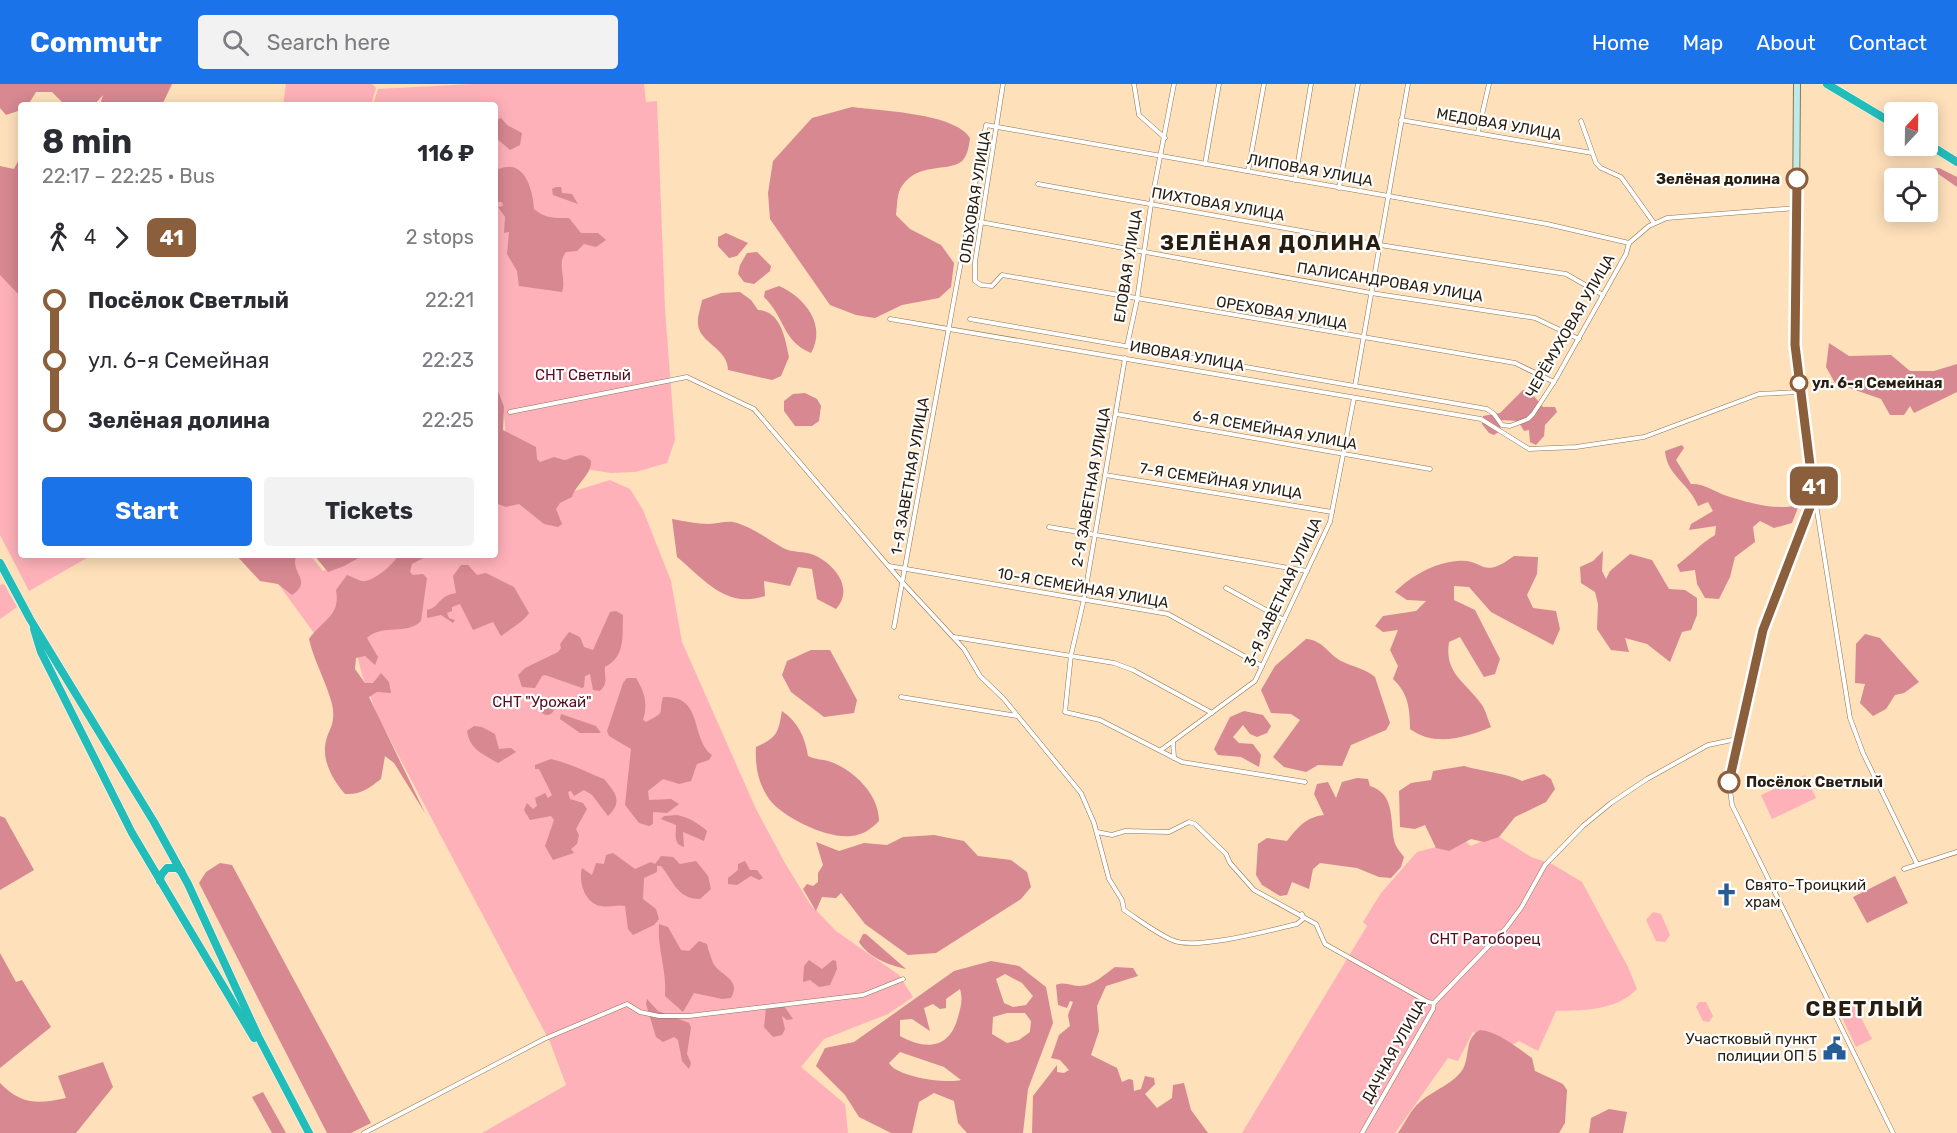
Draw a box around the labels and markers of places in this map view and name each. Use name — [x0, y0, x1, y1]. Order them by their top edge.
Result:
marker: Зелёная долина — [1786, 168, 1808, 190]
place label: Зелёная долина — [1656, 170, 1780, 188]
marker: ул. 6-я Семейная — [1790, 374, 1808, 392]
place label: ул. 6-я Семейная — [1812, 374, 1943, 392]
marker: Посёлок Светлый — [1718, 771, 1740, 793]
place label: Посёлок Светлый — [1746, 773, 1883, 791]
place label: Свято-Троицкий храм — [1745, 876, 1866, 911]
church icon: Свято-Троицкий храм — [1714, 881, 1740, 907]
place label: Участковый пункт полиции ОП 5 — [1686, 1030, 1817, 1065]
public building icon: Участковый пункт полиции ОП 5 — [1822, 1035, 1848, 1061]

